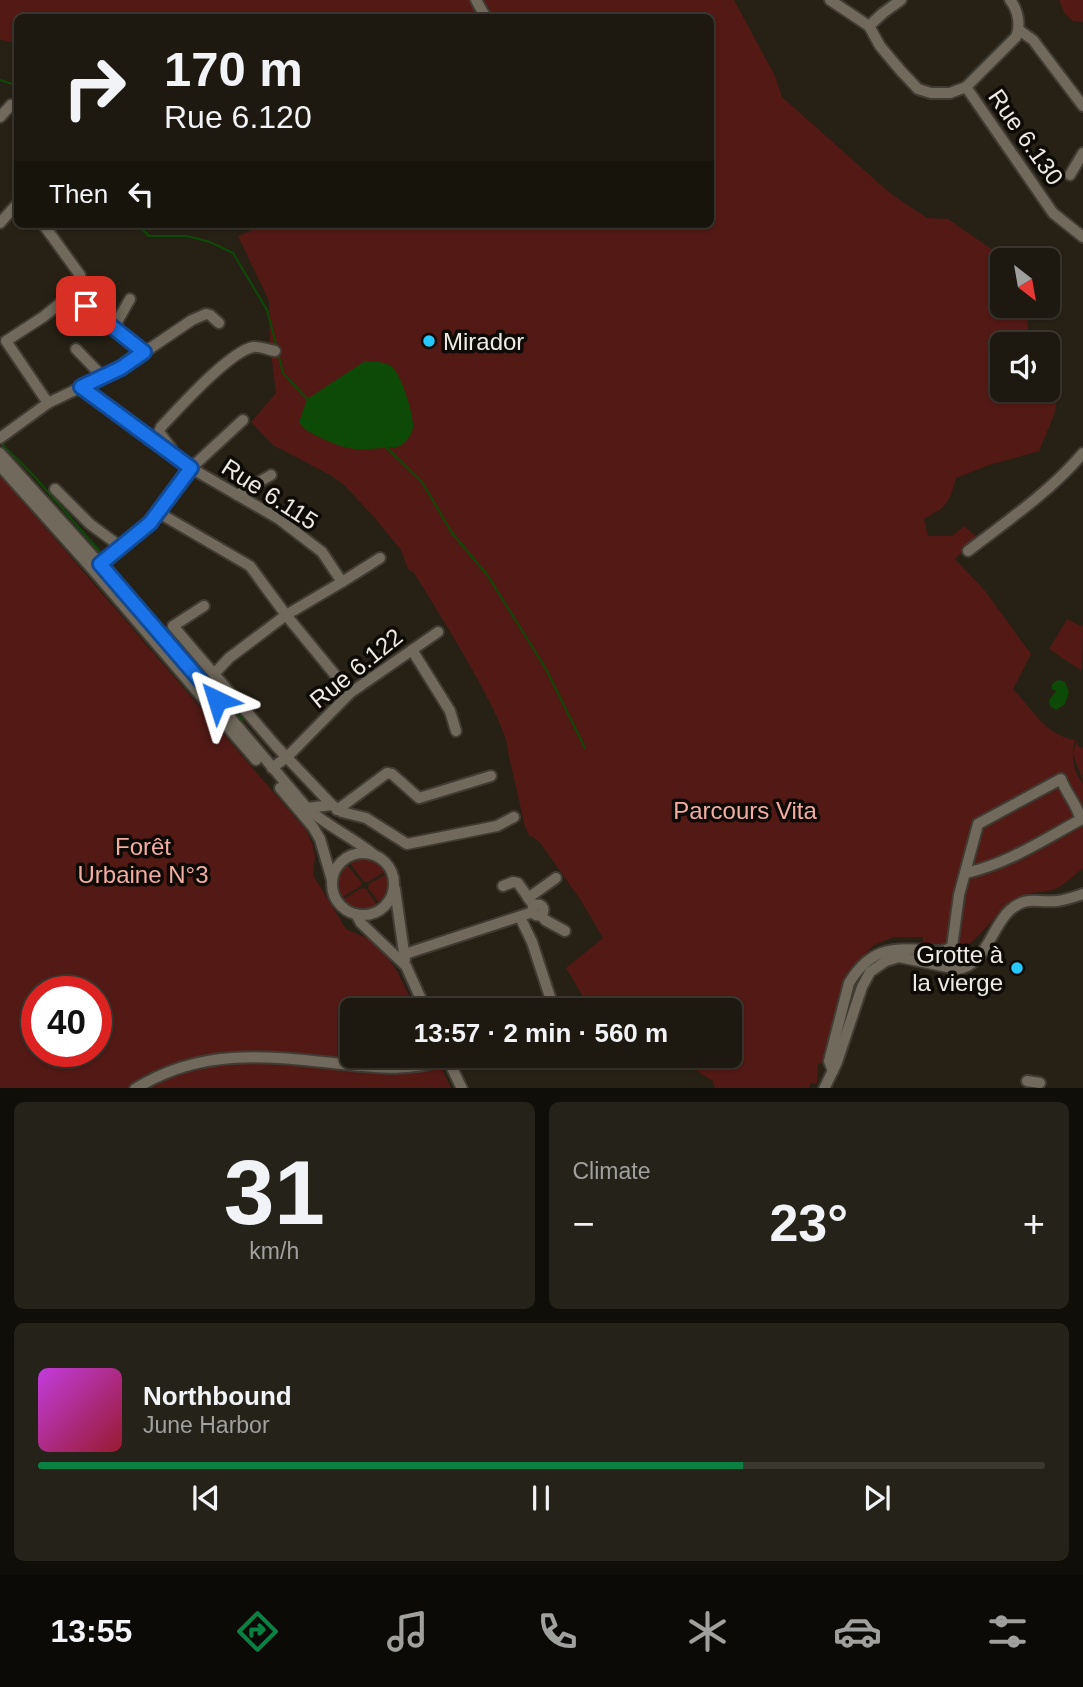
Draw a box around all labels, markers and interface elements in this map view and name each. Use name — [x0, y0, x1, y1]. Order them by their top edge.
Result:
icon: right — [49, 42, 140, 133]
text: 170 m — [164, 42, 303, 96]
street label: Rue 6.130 — [983, 84, 1069, 190]
text: Rue 6.120 — [164, 99, 312, 135]
icon: left — [122, 175, 160, 213]
text: Then — [49, 179, 108, 209]
north arrow — [990, 248, 1060, 318]
map controls — [990, 248, 1060, 402]
pin — [56, 276, 116, 336]
icon: arrive — [67, 287, 105, 325]
place label: Mirador — [443, 328, 524, 355]
button: sound — [990, 332, 1060, 402]
marker: Mirador — [421, 333, 437, 349]
street label: Rue 6.115 — [217, 453, 323, 535]
street label: Rue 6.122 — [304, 623, 408, 713]
position arrow — [180, 663, 254, 737]
park label: Parcours Vita — [673, 797, 817, 824]
park label: Forêt Urbaine N°3 — [78, 833, 209, 888]
place label: Grotte à la vierge — [912, 941, 1004, 996]
marker: Grotte à la vierge — [1009, 960, 1025, 976]
speed limit sign: 40 — [21, 976, 112, 1067]
text: 13:57 · 2 min · 560 m — [414, 1018, 668, 1048]
text: 31 — [224, 1142, 325, 1243]
text: Climate — [573, 1158, 650, 1184]
text: 23° — [769, 1194, 848, 1252]
text: − — [573, 1203, 595, 1245]
text: + — [1023, 1203, 1045, 1245]
text: km/h — [249, 1238, 299, 1264]
text: Northbound — [143, 1381, 292, 1411]
text: June Harbor — [143, 1412, 270, 1438]
icon: previous — [187, 1479, 225, 1517]
icon: pause — [522, 1479, 560, 1517]
icon: next — [858, 1479, 896, 1517]
icon: directions — [233, 1607, 282, 1656]
icon: music — [383, 1607, 432, 1656]
icon: phone — [533, 1607, 582, 1656]
icon: climate — [683, 1607, 732, 1656]
icon: car — [833, 1607, 882, 1656]
icon: filters — [983, 1607, 1032, 1656]
text: 13:55 — [51, 1613, 132, 1649]

